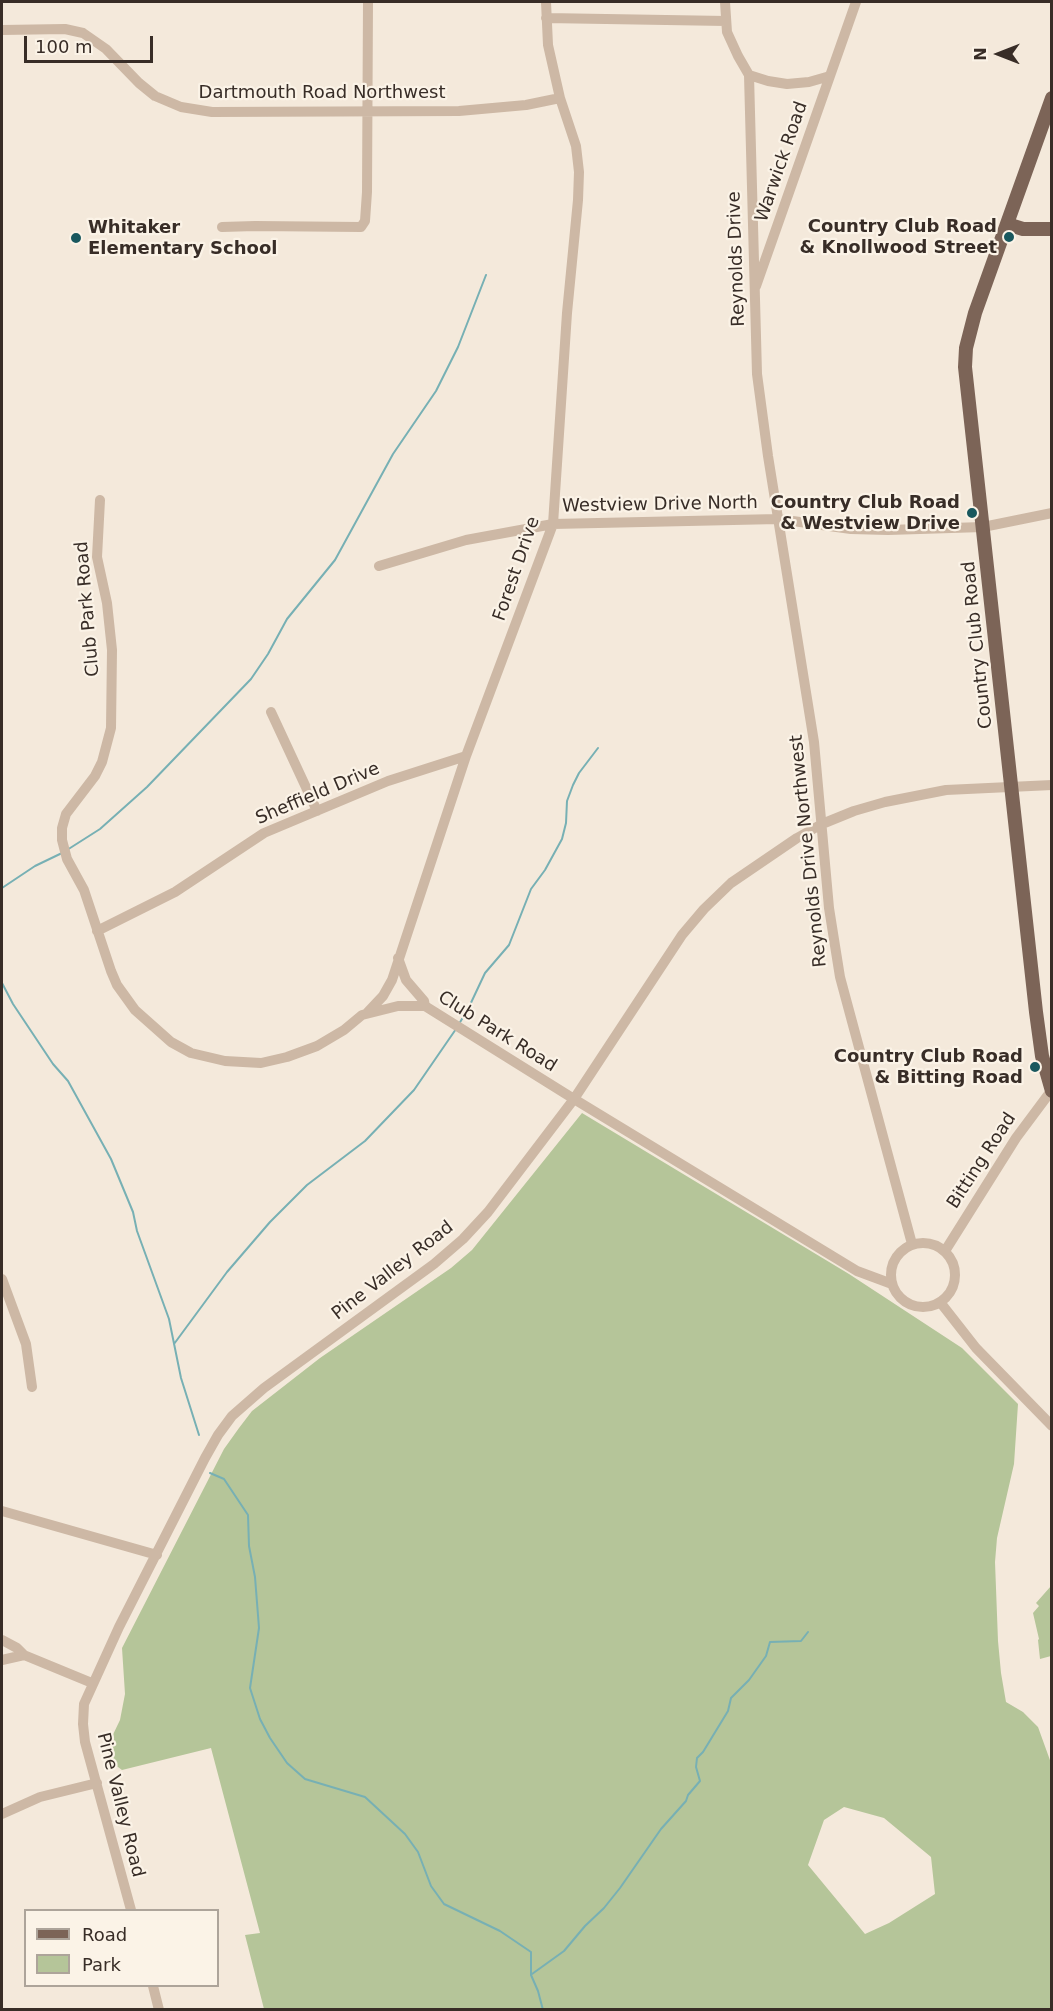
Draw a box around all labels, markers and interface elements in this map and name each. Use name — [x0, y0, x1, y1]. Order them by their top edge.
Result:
scale bar — [27, 24, 156, 62]
north arrow — [969, 24, 1029, 84]
text: 100 m — [35, 36, 93, 57]
text: N — [971, 47, 990, 61]
street label: Dartmouth Road Northwest — [199, 82, 445, 104]
street label: Warwick Road — [751, 99, 813, 225]
street label: Reynolds Drive — [724, 191, 750, 327]
place label: Country Club Road & Knollwood Street — [800, 216, 997, 258]
place label: Whitaker Elementary School — [88, 217, 277, 260]
marker: Country Club Road & Knollwood Street — [1002, 230, 1016, 244]
marker: Whitaker Elementary School — [69, 231, 83, 245]
street label: Westview Drive North — [562, 492, 758, 518]
place label: Country Club Road & Westview Drive — [771, 492, 960, 534]
marker: Country Club Road & Westview Drive — [965, 506, 979, 520]
street label: Forest Drive — [489, 514, 545, 624]
street label: Club Park Road — [71, 540, 105, 678]
street label: Country Club Road — [958, 560, 998, 730]
street label: Reynolds Drive Northwest — [786, 734, 832, 968]
street label: Sheffield Drive — [253, 758, 383, 830]
street label: Club Park Road — [434, 987, 560, 1077]
place label: Country Club Road & Bitting Road — [834, 1046, 1023, 1088]
marker: Country Club Road & Bitting Road — [1028, 1060, 1042, 1074]
street label: Bitting Road — [943, 1109, 1021, 1213]
street label: Pine Valley Road — [328, 1217, 458, 1325]
street label: Pine Valley Road — [92, 1730, 148, 1880]
legend — [24, 1909, 219, 1987]
text: Road — [82, 1924, 127, 1945]
text: Park — [82, 1954, 121, 1975]

